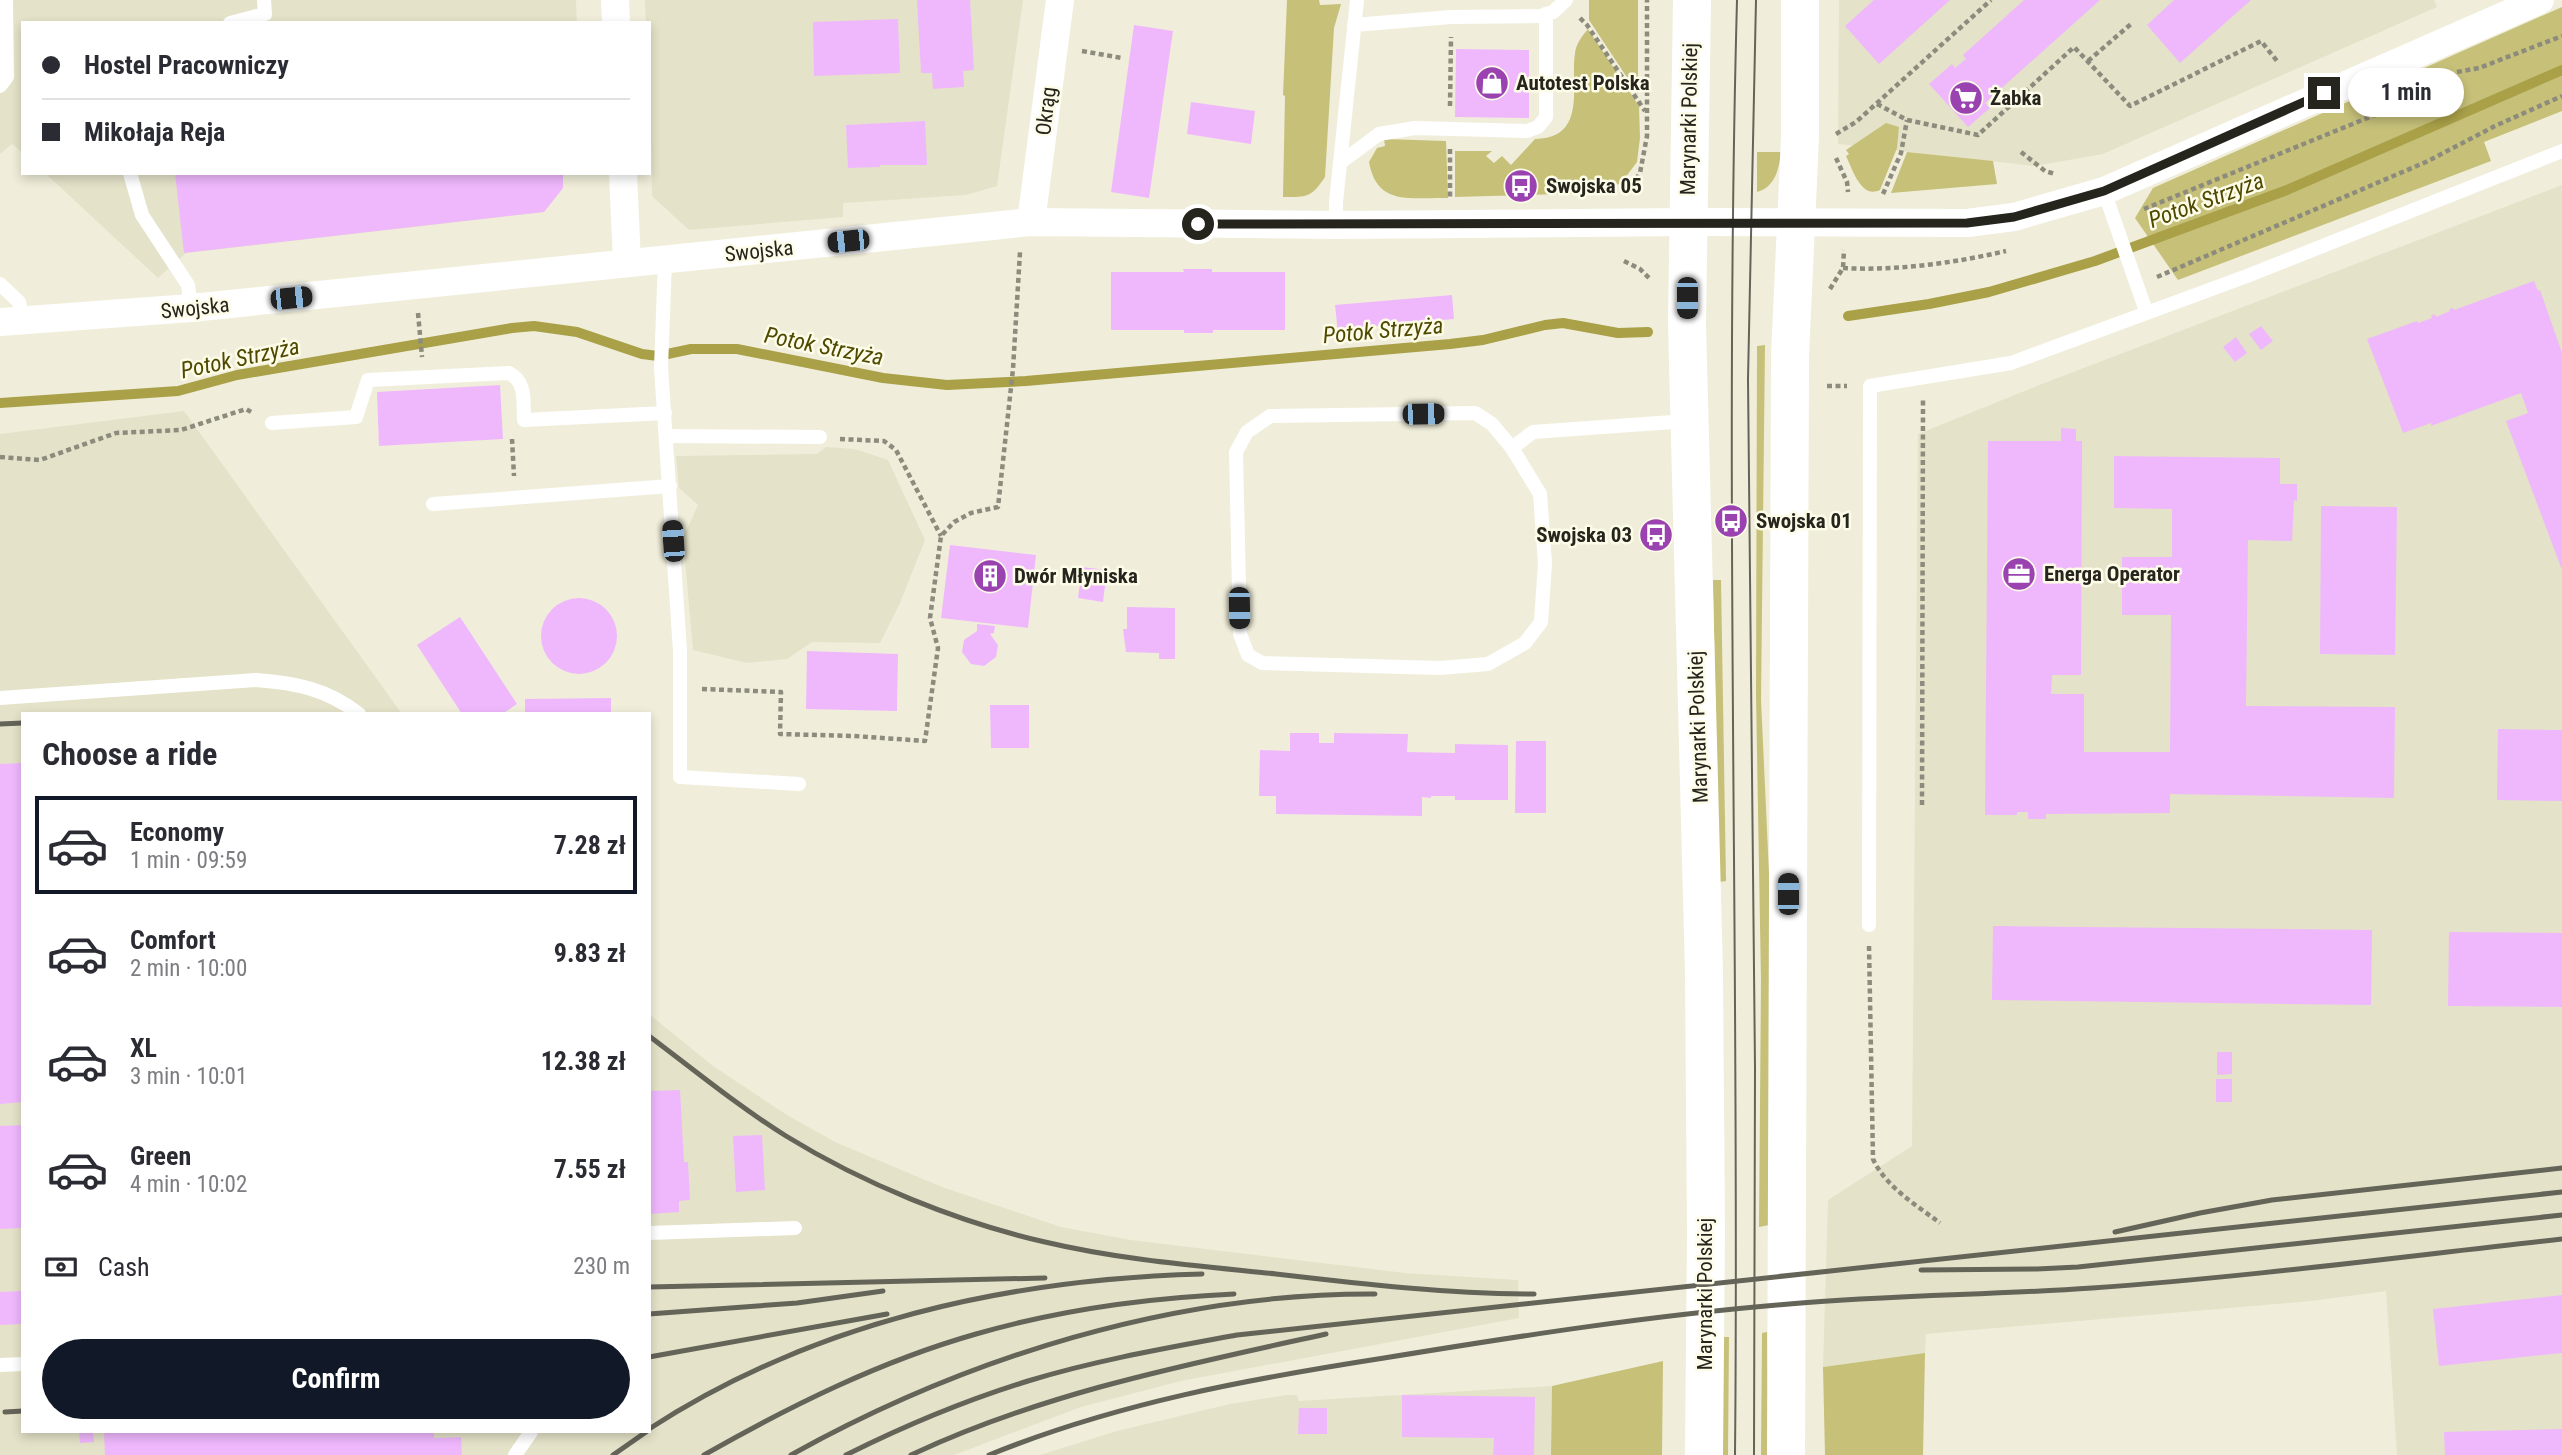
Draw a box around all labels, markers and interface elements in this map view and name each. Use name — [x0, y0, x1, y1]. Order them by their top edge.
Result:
street label: Marynarki Polskiej — [1676, 43, 1702, 195]
text: Hostel Pracowniczy — [84, 50, 289, 80]
shop icon: Autotest Polska — [1473, 64, 1511, 102]
callout: 1 min — [2348, 68, 2464, 118]
place label: Autotest Polska — [1516, 71, 1650, 95]
route end — [2308, 77, 2340, 109]
supermarket icon: Żabka — [1947, 79, 1985, 117]
text: 1 min — [2380, 79, 2432, 106]
street label: Okrąg — [1031, 85, 1061, 137]
place label: Żabka — [1990, 86, 2041, 110]
text: Mikołaja Reja — [84, 117, 225, 147]
bus stop icon: Swojska 05 — [1502, 167, 1540, 205]
water label: Potok Strzyża — [2145, 167, 2268, 234]
place label: Swojska 05 — [1546, 174, 1642, 198]
route start — [1182, 208, 1214, 240]
car — [827, 228, 870, 254]
street label: Swojska — [723, 235, 795, 267]
car — [1677, 277, 1698, 319]
car — [270, 285, 313, 311]
street label: Swojska — [159, 292, 231, 324]
water label: Potok Strzyża — [1322, 312, 1444, 349]
water label: Potok Strzyża — [762, 322, 886, 371]
water label: Potok Strzyża — [178, 333, 302, 384]
car — [1402, 403, 1445, 425]
bus stop icon: Swojska 01 — [1712, 502, 1750, 540]
place label: Swojska 01 — [1756, 509, 1852, 533]
bus stop icon: Swojska 03 — [1637, 516, 1675, 554]
car — [662, 519, 685, 563]
place label: Swojska 03 — [1536, 523, 1632, 547]
office icon: Energa Operator — [2000, 555, 2038, 593]
building icon: Dwór Młyniska — [971, 557, 1009, 595]
place label: Energa Operator — [2044, 562, 2180, 586]
place label: Dwór Młyniska — [1014, 564, 1138, 588]
car — [1229, 587, 1250, 629]
street label: Marynarki Polskiej — [1683, 650, 1713, 804]
text: Choose a ride — [42, 735, 217, 773]
icon: car — [46, 814, 109, 877]
text: Economy — [130, 817, 224, 847]
text: 7.28 zł — [554, 830, 626, 860]
text: 1 min · 09:59 — [130, 847, 247, 874]
car — [1778, 873, 1799, 915]
icon: car — [46, 922, 109, 985]
text: Comfort — [130, 925, 216, 955]
text: 9.83 zł — [554, 938, 626, 968]
text: 2 min · 10:00 — [130, 955, 247, 982]
icon: car — [46, 1030, 109, 1093]
text: XL — [130, 1033, 157, 1063]
text: 12.38 zł — [541, 1046, 626, 1076]
text: 3 min · 10:01 — [130, 1063, 247, 1090]
icon: car — [46, 1138, 109, 1201]
text: Green — [130, 1141, 191, 1171]
text: 7.55 zł — [554, 1154, 626, 1184]
text: 4 min · 10:02 — [130, 1171, 247, 1198]
street label: Marynarki Polskiej — [1693, 1218, 1717, 1370]
icon: cash — [42, 1248, 80, 1286]
text: Cash — [98, 1252, 150, 1282]
text: 230 m — [573, 1253, 630, 1280]
button: Confirm — [42, 1339, 630, 1419]

